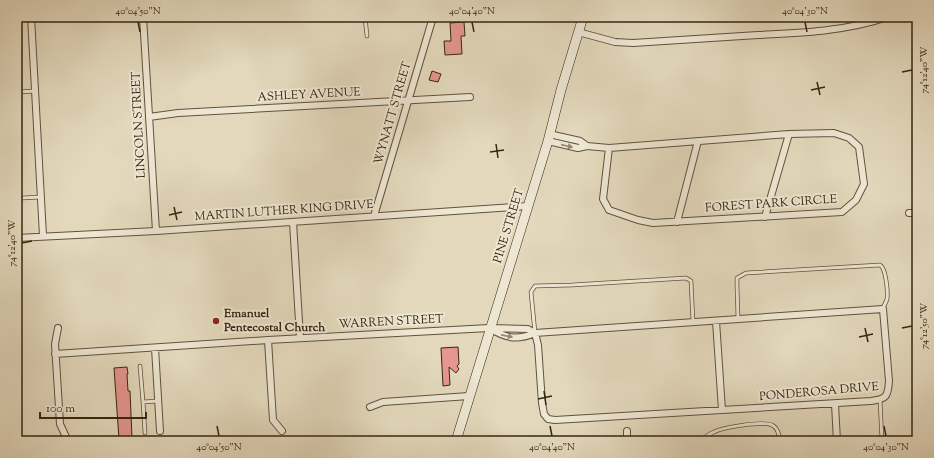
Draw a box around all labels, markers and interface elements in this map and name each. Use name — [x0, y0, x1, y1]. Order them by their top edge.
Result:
text: 40°04'50"N — [115, 4, 161, 19]
text: 40°04'40"N — [449, 4, 495, 19]
text: 40°04'30"N — [782, 4, 828, 19]
text: 74°12'40"W — [917, 47, 932, 93]
street label: WYNATT STREET — [370, 59, 416, 167]
street label: LINCOLN STREET — [127, 70, 151, 179]
street label: ASHLEY AVENUE — [257, 83, 362, 107]
one-way arrow — [561, 143, 574, 149]
street label: PINE STREET — [489, 186, 529, 266]
street label: FOREST PARK CIRCLE — [704, 190, 838, 218]
street label: MARTIN LUTHER KING DRIVE — [194, 196, 375, 226]
text: 74°12'40"W — [5, 220, 20, 266]
text: 74°12'50"W — [917, 303, 932, 349]
place label: Emanuel Pentecostal Church — [223, 305, 326, 337]
street label: WARREN STREET — [338, 310, 445, 334]
marker: Emanuel Pentecostal Church — [211, 316, 221, 326]
one-way arrow — [501, 333, 513, 339]
street label: PONDEROSA DRIVE — [759, 378, 880, 406]
scale bar — [40, 394, 146, 420]
text: 100 m — [46, 400, 75, 418]
text: 40°04'50"N — [196, 440, 242, 455]
text: 40°04'40"N — [529, 440, 575, 455]
text: 40°04'30"N — [863, 440, 909, 455]

